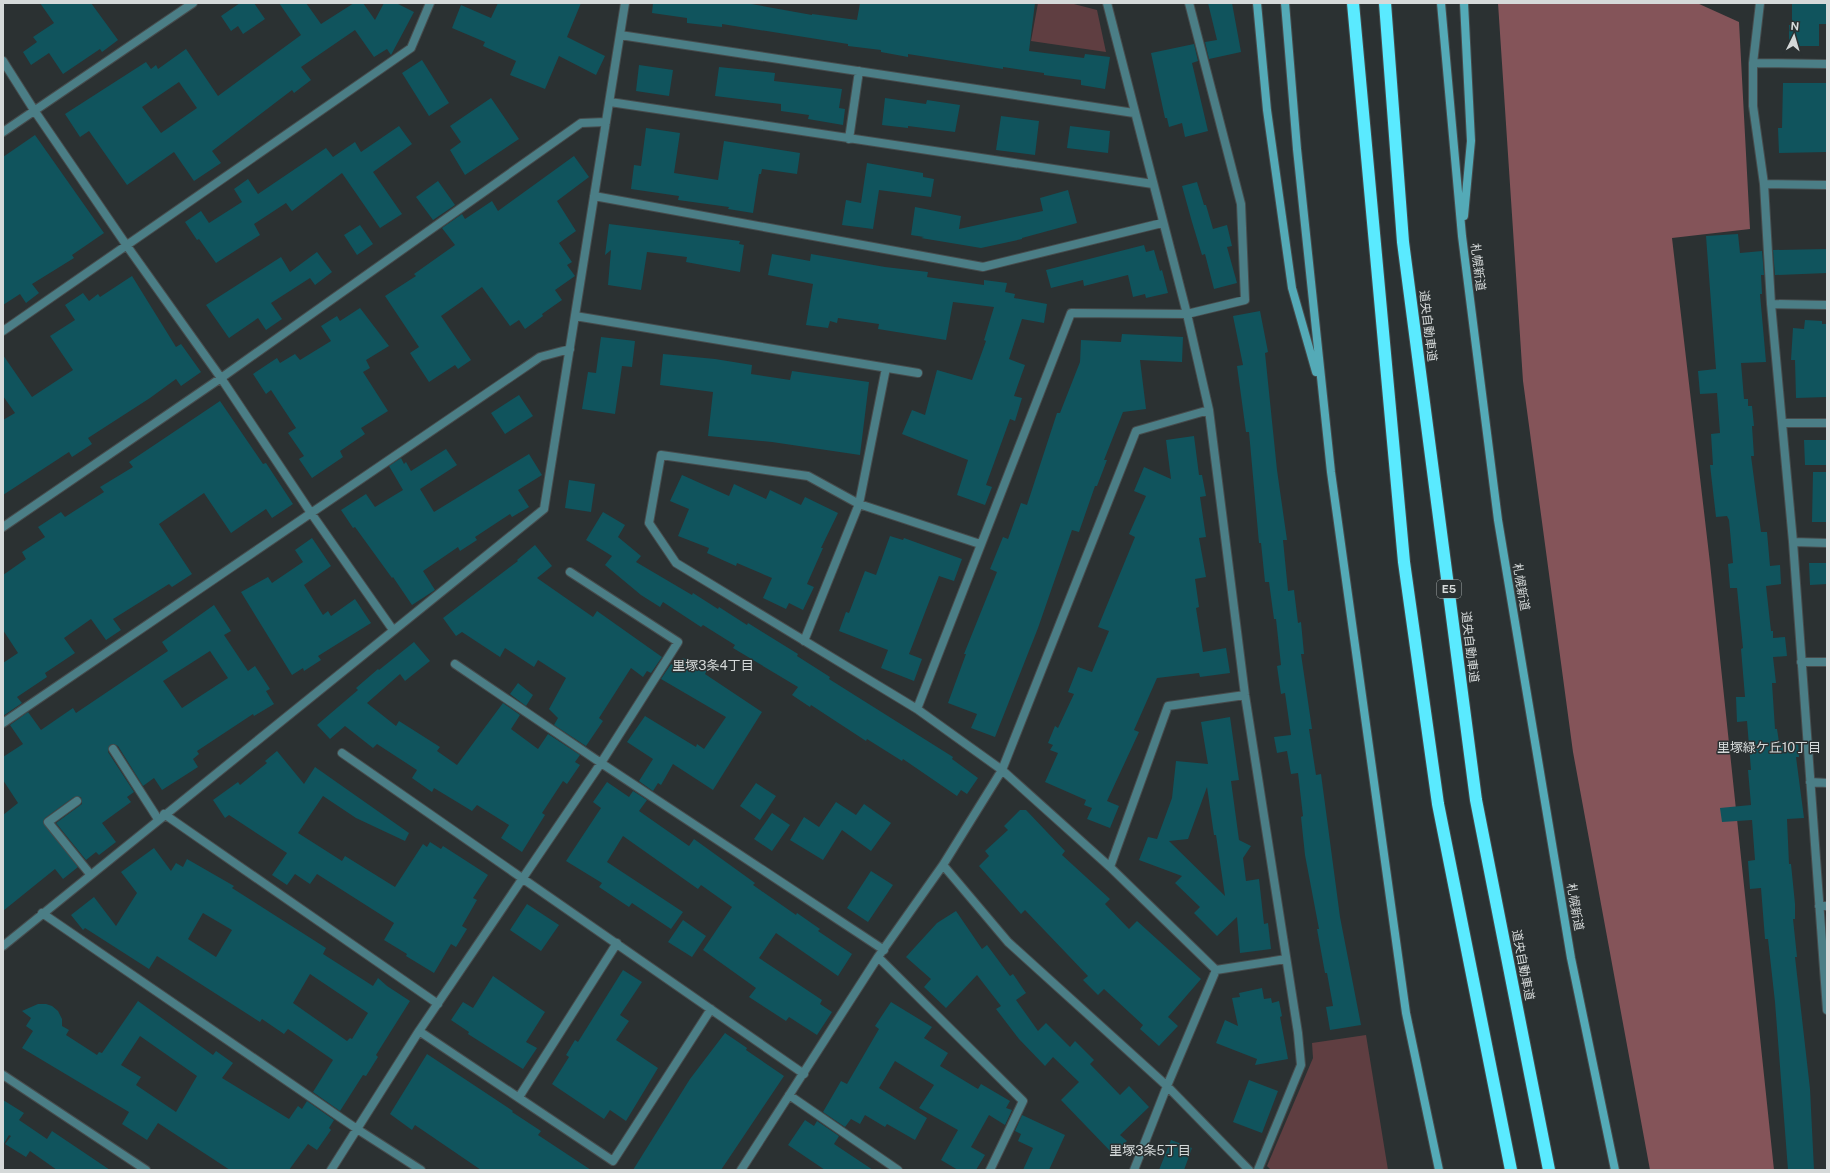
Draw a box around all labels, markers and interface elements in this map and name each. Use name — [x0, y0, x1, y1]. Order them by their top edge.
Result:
north arrow — [1774, 16, 1814, 56]
text: N — [1790, 20, 1800, 32]
street label: 札幌新道 — [1468, 242, 1488, 292]
street label: 道央自動車道 — [1417, 289, 1439, 363]
street label: 札幌新道 — [1510, 562, 1532, 612]
road number: E5 — [1437, 580, 1461, 598]
street label: 道央自動車道 — [1459, 610, 1481, 684]
district label: 里塚3条4丁目 — [672, 658, 754, 673]
district label: 里塚緑ケ丘10丁目 — [1717, 740, 1821, 755]
street label: 札幌新道 — [1564, 882, 1586, 932]
street label: 道央自動車道 — [1509, 928, 1537, 1002]
district label: 里塚3条5丁目 — [1109, 1143, 1191, 1158]

